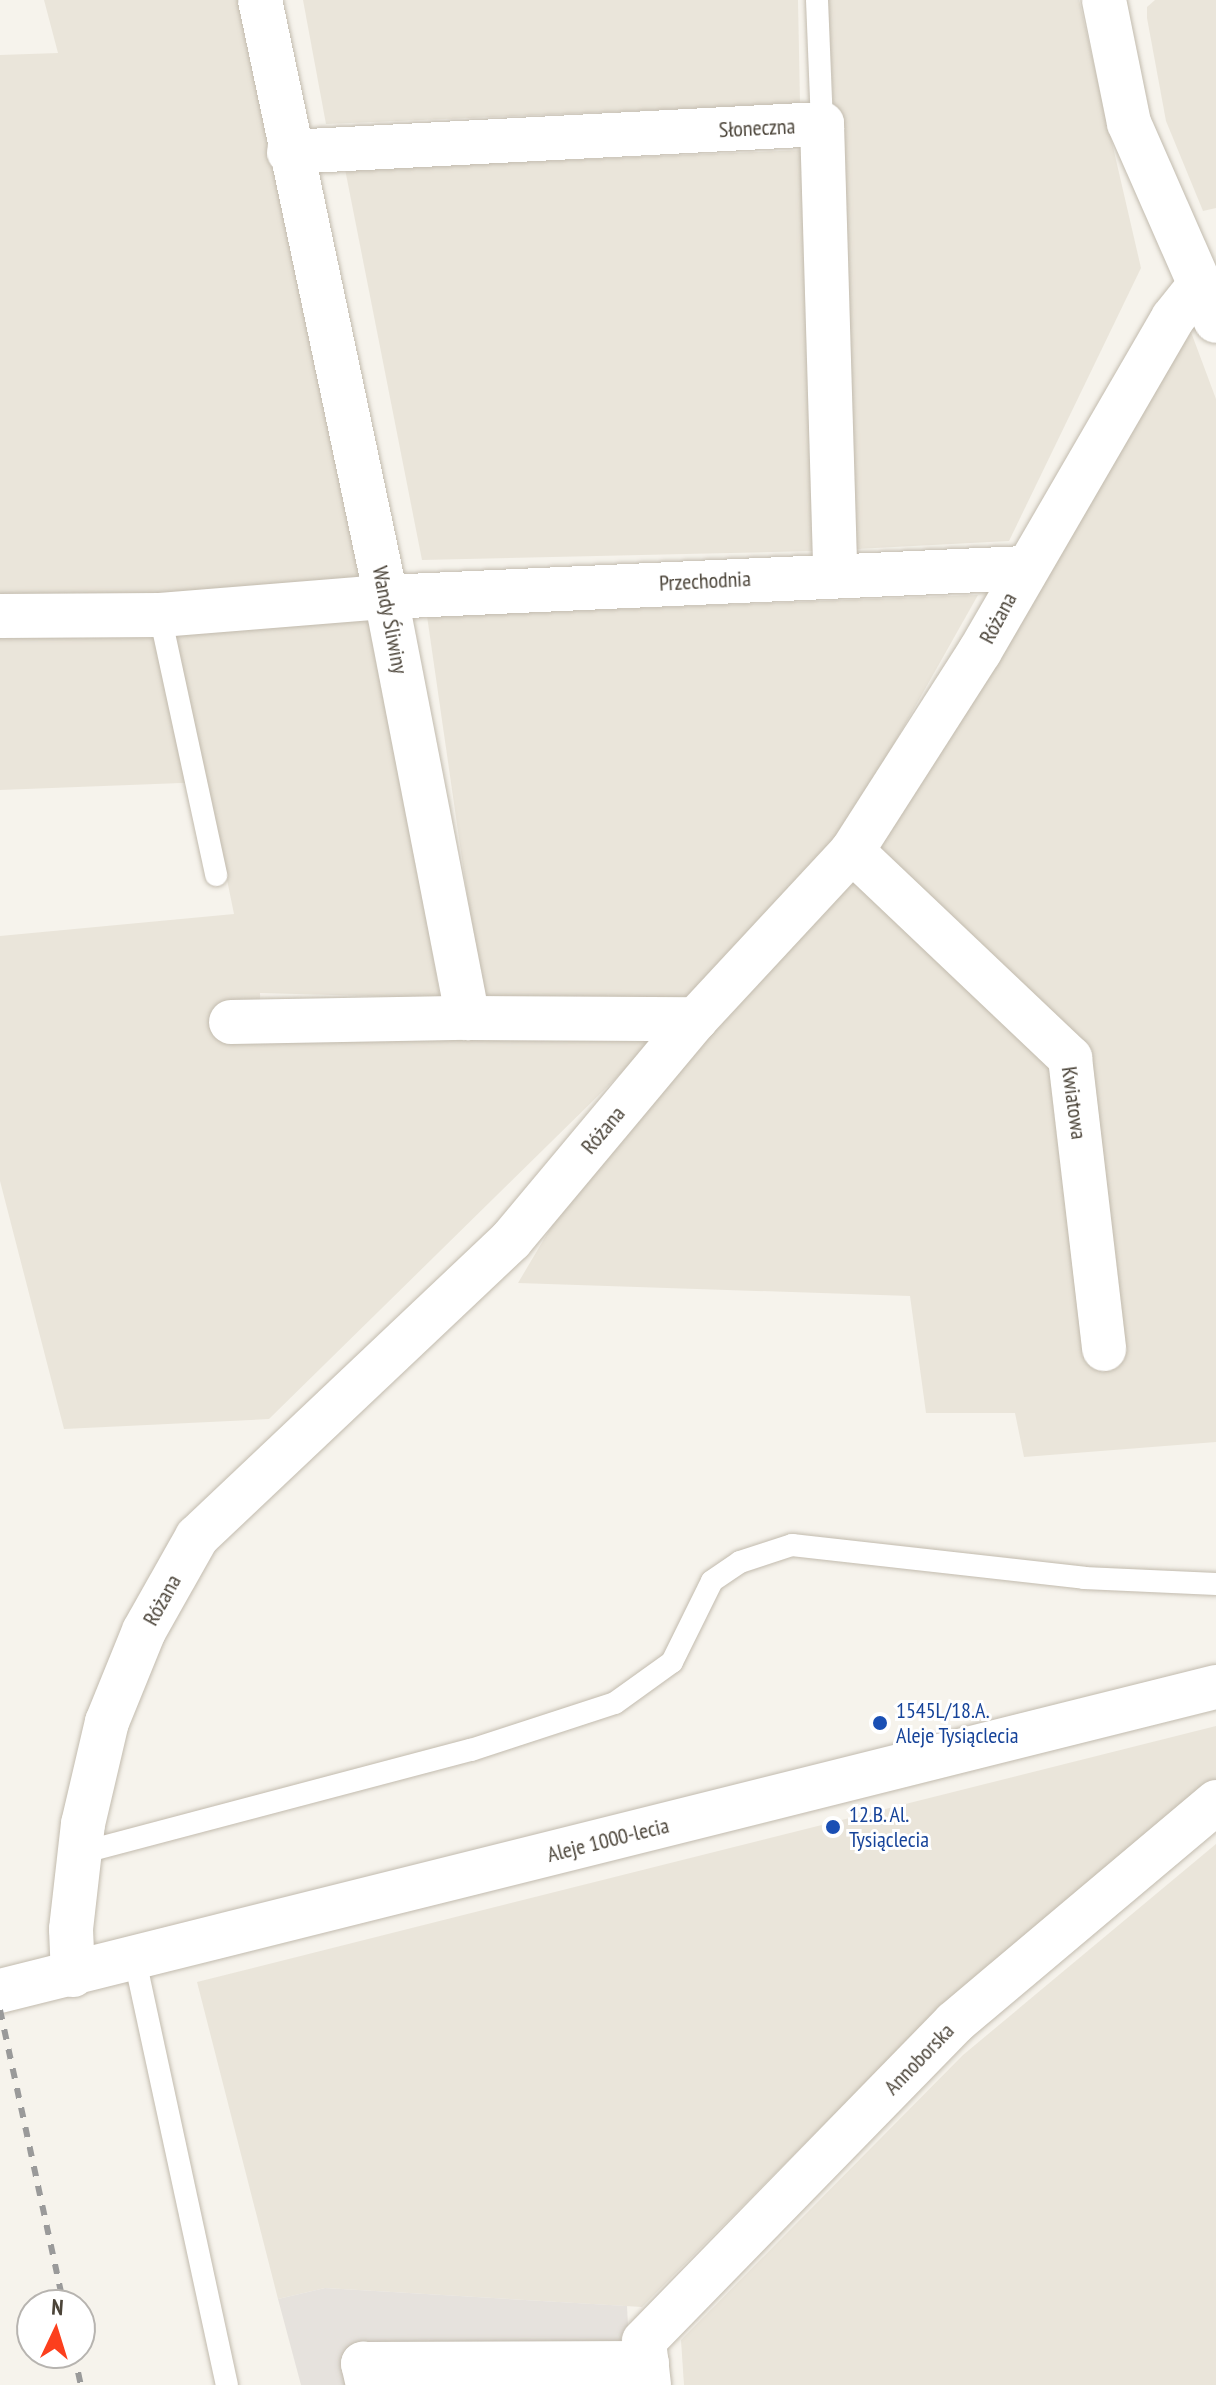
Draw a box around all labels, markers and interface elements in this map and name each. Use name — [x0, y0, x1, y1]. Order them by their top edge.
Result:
street label: Słoneczna — [718, 113, 796, 143]
street label: Wandy Śliwiny — [367, 564, 413, 676]
street label: Przechodnia — [659, 565, 751, 597]
street label: Różana — [974, 588, 1022, 648]
street label: Kwiatowa — [1056, 1065, 1092, 1141]
street label: Różana — [575, 1101, 631, 1159]
street label: Różana — [137, 1570, 187, 1630]
place label: 1545L/18.A. Aleje Tysiąclecia — [896, 1697, 1019, 1748]
marker: 1545L/18.A. Aleje Tysiąclecia — [871, 1714, 889, 1732]
place label: 12.B. Al. Tysiąclecia — [849, 1801, 929, 1852]
street label: Aleje 1000-lecia — [544, 1812, 672, 1868]
marker: 12.B. Al. Tysiąclecia — [824, 1818, 842, 1836]
street label: Annoborska — [879, 2018, 959, 2100]
north arrow — [16, 2289, 96, 2369]
text: N — [51, 2293, 64, 2321]

